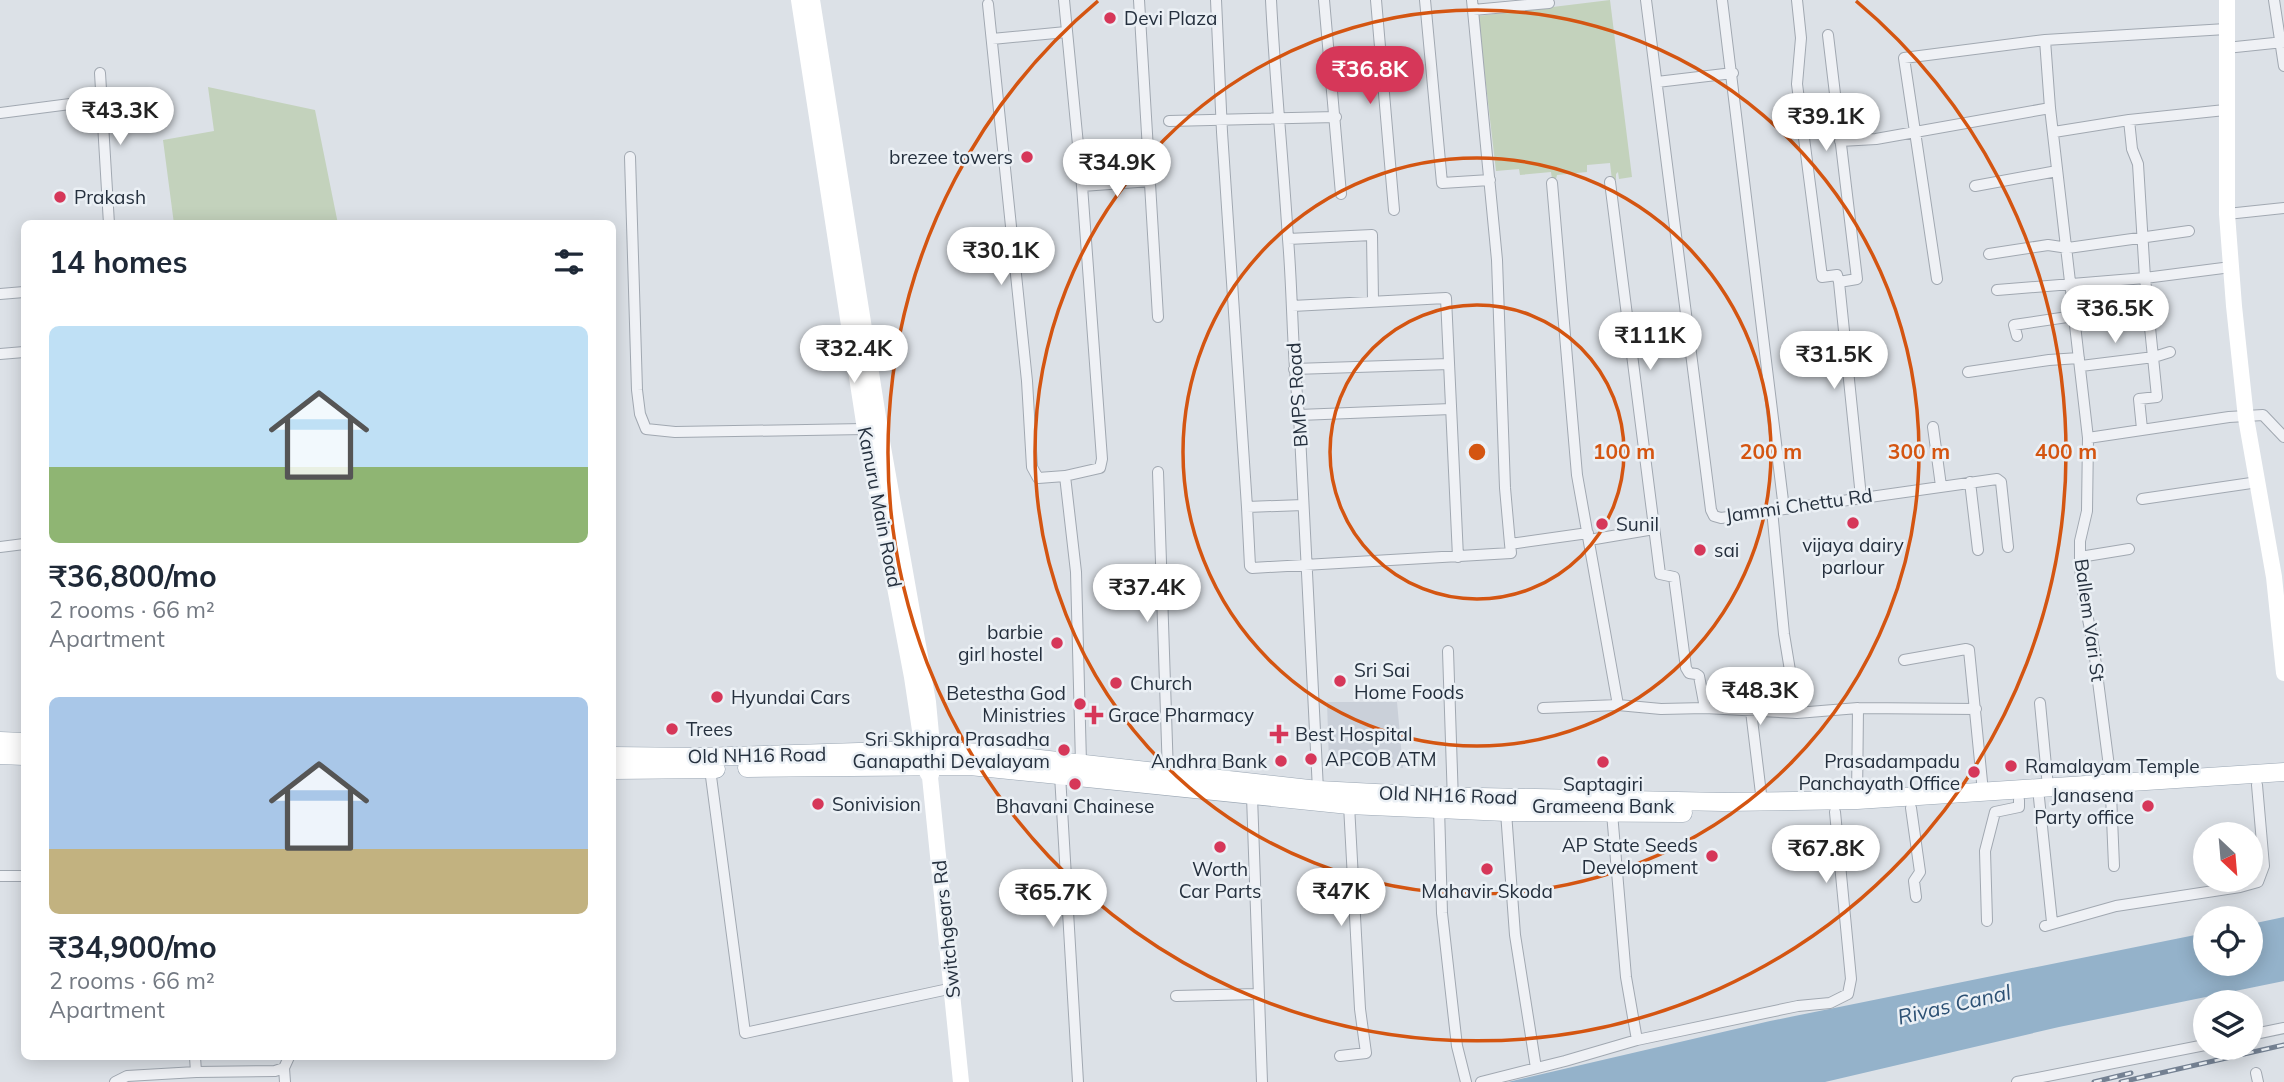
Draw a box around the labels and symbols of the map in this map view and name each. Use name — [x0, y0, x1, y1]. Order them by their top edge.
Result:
place label: Devi Plaza — [1124, 6, 1217, 30]
marker: Devi Plaza — [1102, 10, 1118, 26]
pin: ₹36.8K — [1313, 46, 1427, 106]
pin: ₹43.3K — [63, 88, 177, 147]
pin: ₹39.1K — [1769, 94, 1883, 153]
pin: ₹34.9K — [1060, 140, 1174, 199]
place label: brezee towers — [889, 145, 1013, 169]
marker: brezee towers — [1019, 149, 1035, 165]
place label: Prakash — [74, 185, 146, 209]
marker: Prakash — [52, 189, 68, 205]
pin: ₹30.1K — [944, 228, 1058, 287]
pin: ₹36.5K — [2058, 286, 2172, 345]
pin: ₹111K — [1601, 312, 1699, 372]
pin: ₹32.4K — [797, 326, 911, 385]
pin: ₹31.5K — [1777, 332, 1891, 391]
street label: BMPS Road — [1281, 342, 1313, 448]
street label: Kanuru Main Road — [853, 425, 907, 589]
text: 100 m — [1593, 438, 1655, 464]
text: 200 m — [1740, 438, 1802, 464]
text: 300 m — [1888, 438, 1950, 464]
text: 400 m — [2035, 438, 2097, 464]
centre of rings — [1465, 440, 1489, 464]
street label: Jammi Chettu Rd — [1724, 483, 1874, 527]
place label: Sunil — [1616, 512, 1659, 536]
marker: vijaya dairy parlour — [1845, 515, 1861, 531]
marker: Sunil — [1594, 516, 1610, 532]
place label: vijaya dairy parlour — [1802, 533, 1904, 579]
place label: sai — [1714, 538, 1739, 562]
marker: sai — [1692, 542, 1708, 558]
street label: Ballem Vari St — [2070, 557, 2111, 683]
pin: ₹37.4K — [1090, 564, 1204, 624]
place label: barbie girl hostel — [958, 620, 1043, 666]
marker: barbie girl hostel — [1049, 635, 1065, 651]
place label: Sri Sai Home Foods — [1354, 658, 1464, 704]
pin: ₹48.3K — [1703, 668, 1817, 727]
place label: Church — [1130, 671, 1192, 695]
marker: Sri Sai Home Foods — [1332, 673, 1348, 689]
marker: Church — [1108, 675, 1124, 691]
place label: Betestha God Ministries — [946, 681, 1066, 727]
place label: Hyundai Cars — [731, 685, 850, 709]
marker: Hyundai Cars — [709, 689, 725, 705]
marker: Betestha God Ministries — [1072, 696, 1088, 712]
place label: Grace Pharmacy — [1108, 703, 1254, 727]
marker: Grace Pharmacy — [1086, 707, 1102, 723]
place label: Trees — [686, 717, 733, 741]
marker: Trees — [664, 721, 680, 737]
place label: Best Hospital — [1295, 722, 1413, 746]
marker: Best Hospital — [1269, 724, 1289, 744]
place label: Sri Skhipra Prasadha Ganapathi Devalayam — [853, 727, 1050, 773]
street label: Old NH16 Road — [687, 742, 827, 768]
marker: Sri Skhipra Prasadha Ganapathi Devalayam — [1056, 742, 1072, 758]
place label: APCOB ATM — [1325, 747, 1437, 771]
place label: Andhra Bank — [1151, 749, 1267, 773]
place label: Prasadampadu Panchayath Office — [1798, 749, 1960, 795]
marker: APCOB ATM — [1303, 751, 1319, 767]
marker: Andhra Bank — [1273, 753, 1289, 769]
marker: Saptagiri Grameena Bank — [1595, 754, 1611, 770]
place label: Ramalayam Temple — [2025, 754, 2200, 778]
marker: Ramalayam Temple — [2003, 758, 2019, 774]
marker: Prasadampadu Panchayath Office — [1966, 764, 1982, 780]
place label: Saptagiri Grameena Bank — [1532, 772, 1674, 818]
marker: Bhavani Chainese — [1067, 776, 1083, 792]
street label: Old NH16 Road — [1378, 781, 1518, 809]
place label: Janasena Party office — [2034, 783, 2134, 829]
place label: Sonivision — [832, 792, 921, 816]
place label: Bhavani Chainese — [996, 794, 1154, 818]
marker: Sonivision — [810, 796, 826, 812]
marker: Janasena Party office — [2140, 798, 2156, 814]
north arrow — [2193, 822, 2263, 892]
pin: ₹67.8K — [1769, 826, 1883, 885]
place label: AP State Seeds Development — [1562, 833, 1698, 879]
marker: Worth Car Parts — [1212, 839, 1228, 855]
marker: AP State Seeds Development — [1704, 848, 1720, 864]
place label: Worth Car Parts — [1179, 857, 1261, 903]
street label: Switchgears Rd — [927, 859, 965, 999]
marker: Mahavir Skoda — [1479, 861, 1495, 877]
pin: ₹47K — [1300, 869, 1382, 928]
pin: ₹65.7K — [996, 870, 1110, 929]
place label: Mahavir Skoda — [1421, 879, 1553, 903]
water label: Rivas Canal — [1895, 978, 2013, 1030]

